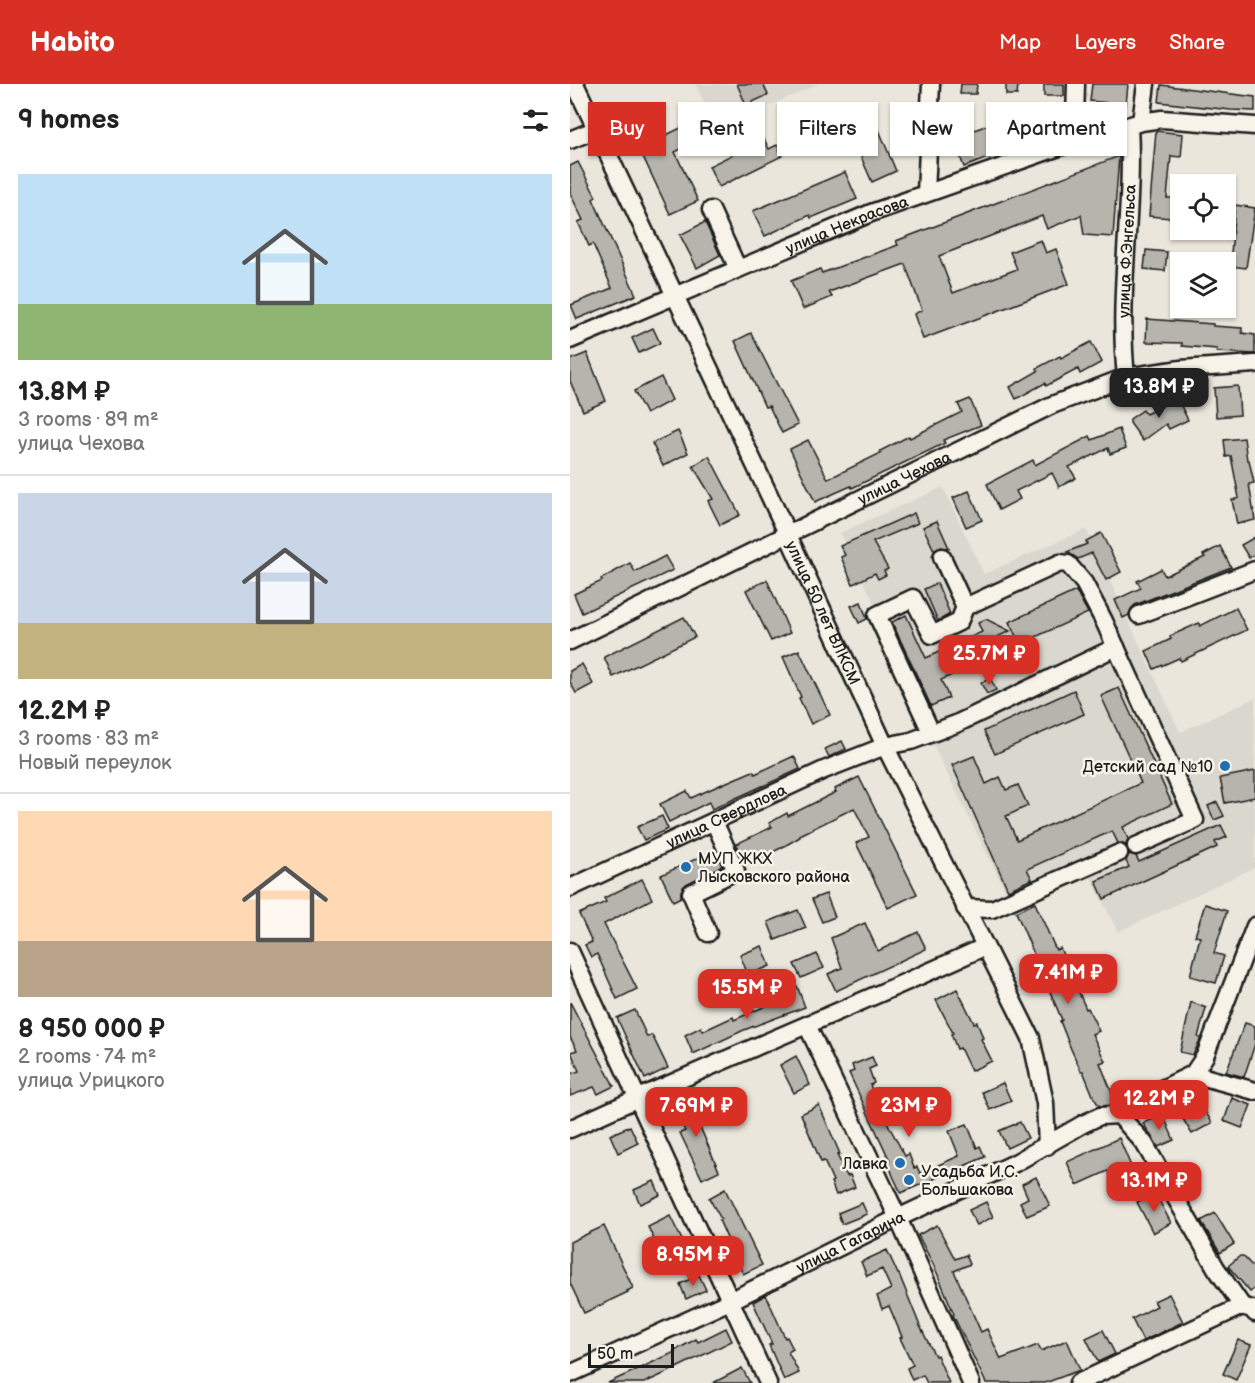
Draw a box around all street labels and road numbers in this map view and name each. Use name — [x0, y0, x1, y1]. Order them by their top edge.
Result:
street label: улица Ф.Энгельса — [1115, 184, 1141, 318]
street label: улица Некрасова — [783, 193, 912, 259]
street label: улица Чехова — [855, 448, 955, 510]
street label: улица 50 лет ВЛКСМ — [781, 538, 863, 688]
street label: улица Свердлова — [663, 781, 790, 853]
street label: улица Гагарина — [793, 1208, 909, 1278]

